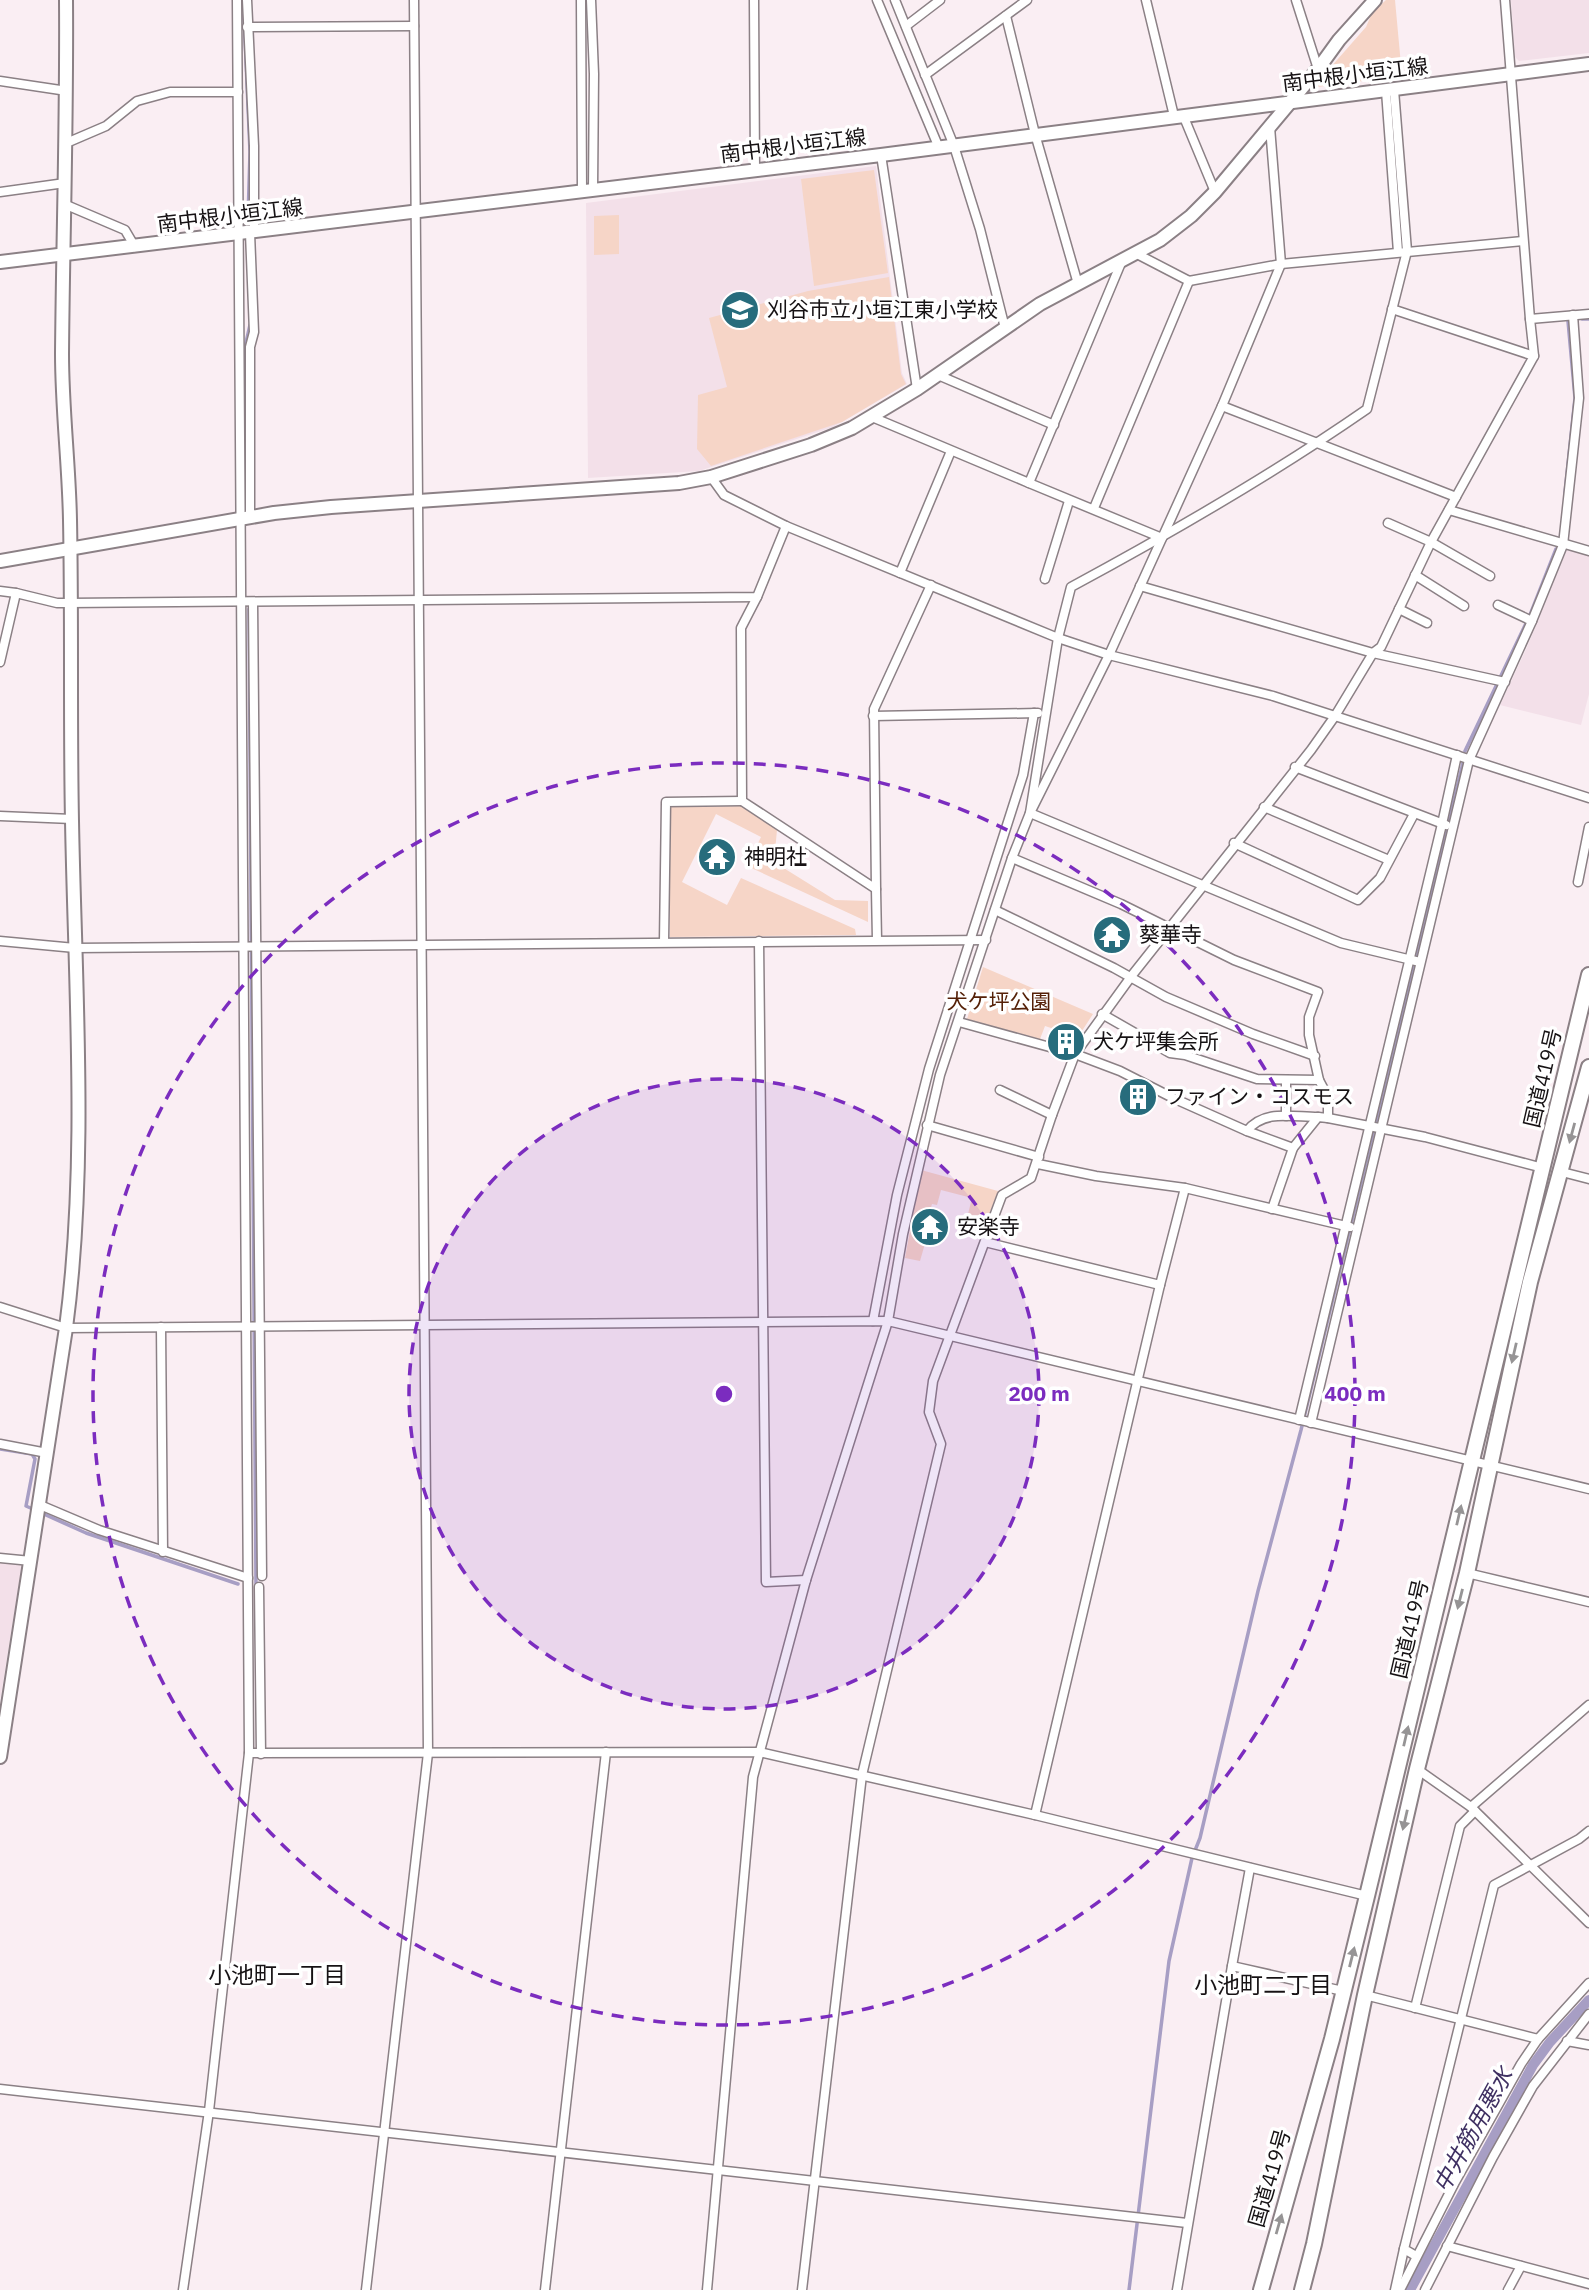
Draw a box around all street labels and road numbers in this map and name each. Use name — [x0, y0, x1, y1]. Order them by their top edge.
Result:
street label: 南中根小垣江線 — [1280, 51, 1430, 97]
street label: 南中根小垣江線 — [718, 122, 868, 168]
street label: 南中根小垣江線 — [155, 192, 305, 238]
street label: 国道419号 — [1517, 1026, 1567, 1130]
street label: 国道419号 — [1384, 1577, 1434, 1681]
street label: 国道419号 — [1242, 2125, 1296, 2230]

